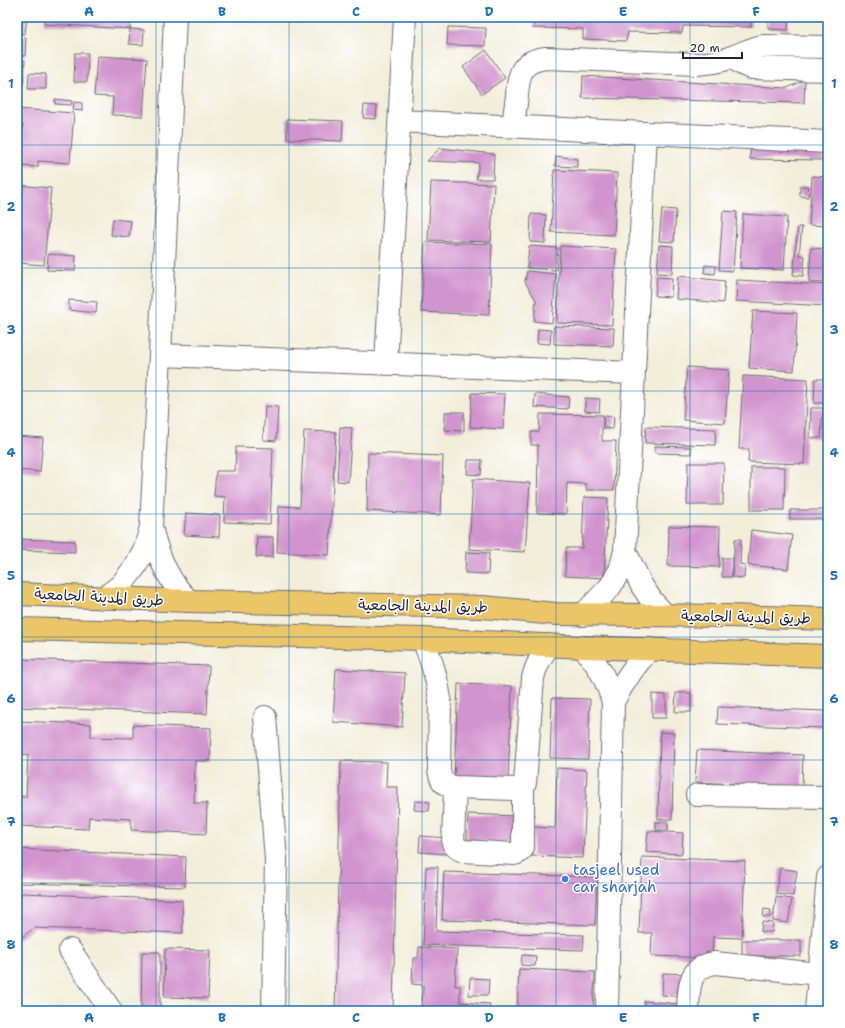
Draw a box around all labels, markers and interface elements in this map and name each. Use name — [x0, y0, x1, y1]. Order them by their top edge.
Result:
text: A — [84, 3, 94, 20]
text: B — [218, 3, 226, 20]
text: C — [352, 3, 360, 20]
text: D — [484, 3, 494, 20]
text: E — [619, 3, 628, 20]
text: F — [752, 3, 760, 20]
scale bar — [683, 34, 742, 60]
text: 20 m — [689, 40, 720, 56]
text: 1 — [8, 75, 14, 92]
text: 1 — [831, 75, 837, 92]
text: 2 — [6, 198, 16, 215]
text: 2 — [829, 198, 839, 215]
text: 3 — [6, 321, 16, 338]
text: 3 — [829, 321, 839, 338]
text: 4 — [6, 444, 16, 461]
text: 4 — [829, 444, 839, 461]
text: 5 — [7, 567, 15, 584]
text: 5 — [830, 567, 838, 584]
street label: طريق المدينة الجامعية — [34, 584, 164, 610]
street label: طريق المدينة الجامعية — [358, 595, 488, 617]
street label: طريق المدينة الجامعية — [681, 606, 811, 628]
text: 6 — [6, 690, 16, 707]
text: 6 — [829, 690, 839, 707]
text: 7 — [6, 813, 16, 830]
text: 7 — [829, 813, 839, 830]
place label: tasjeel used car sharjah — [573, 860, 660, 897]
marker: tasjeel used car sharjah — [560, 874, 570, 884]
text: 8 — [6, 936, 16, 953]
text: 8 — [829, 936, 839, 953]
text: A — [84, 1009, 94, 1026]
text: B — [218, 1009, 226, 1026]
text: C — [352, 1009, 360, 1026]
text: D — [484, 1009, 494, 1026]
text: E — [619, 1009, 628, 1026]
text: F — [752, 1009, 760, 1026]

